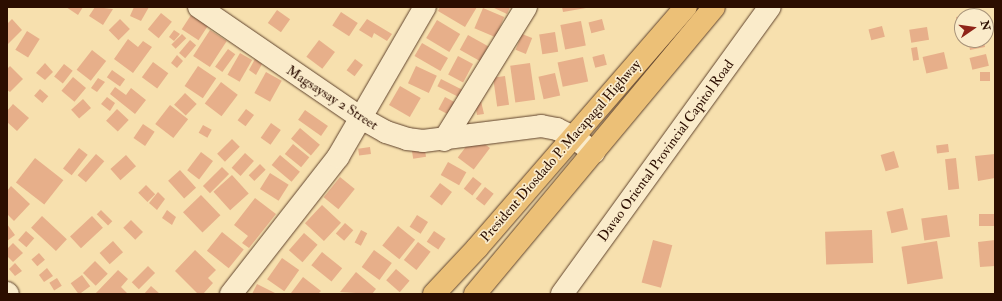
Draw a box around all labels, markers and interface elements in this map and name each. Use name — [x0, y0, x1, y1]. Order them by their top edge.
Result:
north arrow — [954, 8, 994, 48]
text: N — [978, 19, 993, 32]
street label: President Diosdado P. Macapagal Highway — [477, 56, 645, 246]
street label: Davao Oriental Provincial Capitol Road — [594, 57, 738, 245]
street label: Magsaysay 2 Street — [283, 62, 381, 134]

